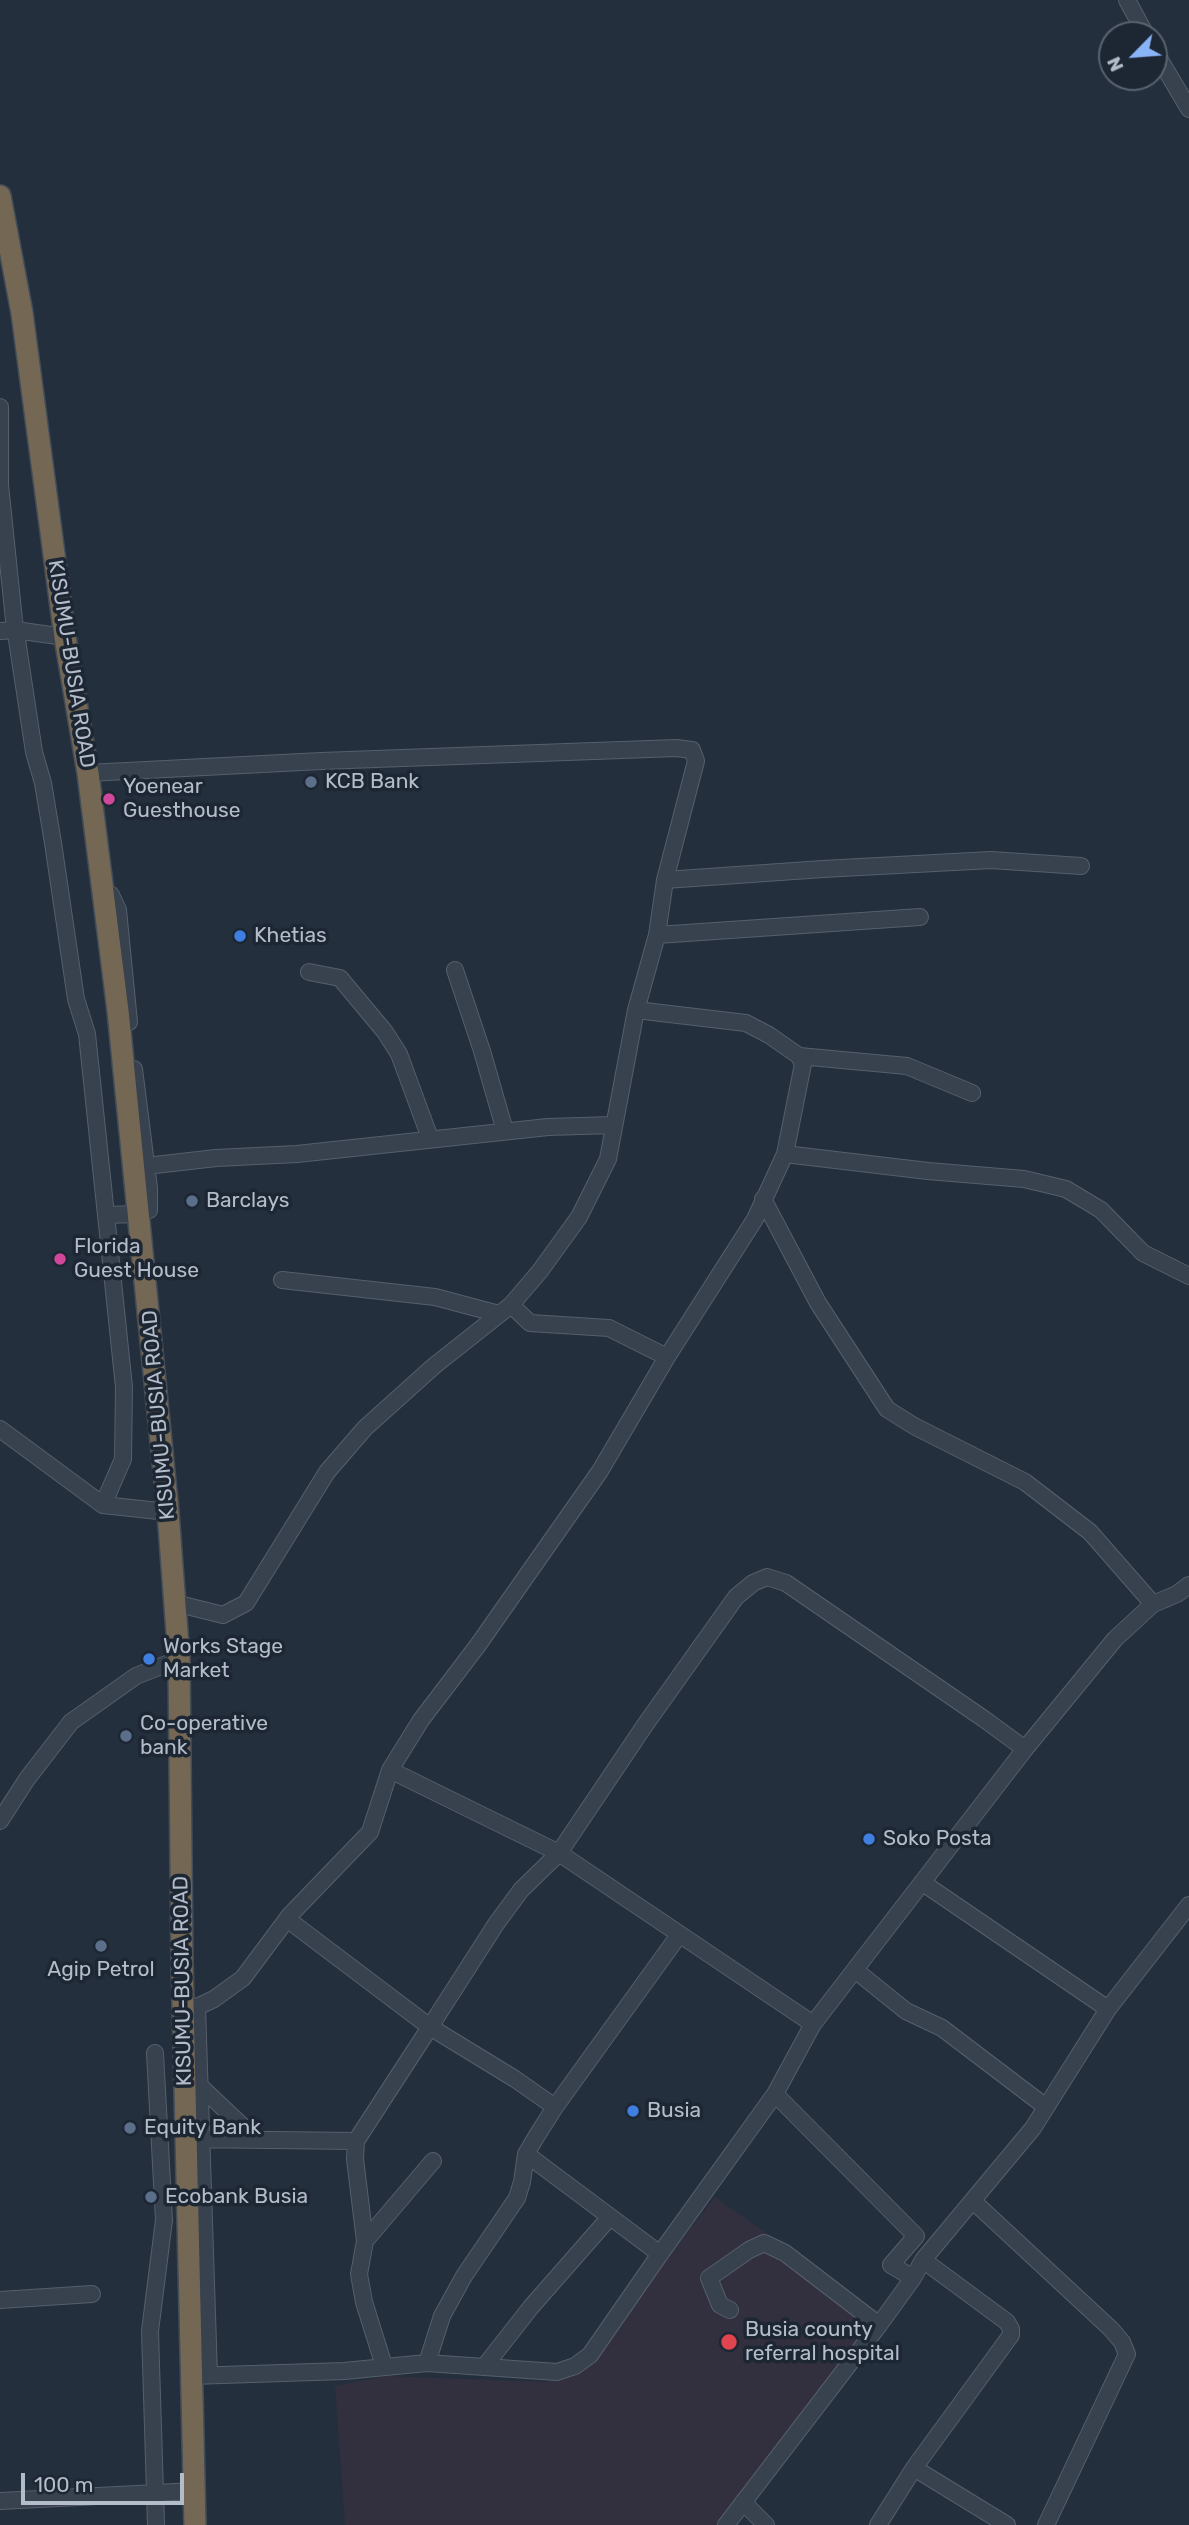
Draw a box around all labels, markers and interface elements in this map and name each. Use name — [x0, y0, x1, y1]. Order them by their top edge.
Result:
north arrow — [1098, 21, 1168, 91]
text: N — [1102, 53, 1129, 75]
street label: KISUMU-BUSIA ROAD — [42, 558, 100, 770]
place label: KCB Bank — [325, 769, 419, 795]
place label: Yoenear Guesthouse — [123, 774, 241, 824]
marker: KCB Bank — [303, 774, 319, 790]
marker: Yoenear Guesthouse — [101, 791, 117, 807]
place label: Khetias — [254, 923, 327, 949]
marker: Khetias — [232, 928, 248, 944]
place label: Barclays — [206, 1188, 289, 1214]
marker: Barclays — [184, 1193, 200, 1209]
place label: Florida Guest House — [74, 1234, 199, 1284]
marker: Florida Guest House — [52, 1251, 68, 1267]
street label: KISUMU-BUSIA ROAD — [137, 1309, 181, 1521]
place label: Works Stage Market — [163, 1634, 283, 1684]
marker: Works Stage Market — [141, 1651, 157, 1667]
place label: Co-operative bank — [140, 1711, 268, 1761]
marker: Co-operative bank — [118, 1728, 134, 1744]
place label: Soko Posta — [883, 1826, 992, 1852]
marker: Soko Posta — [861, 1831, 877, 1847]
street label: KISUMU-BUSIA ROAD — [169, 1876, 197, 2086]
marker: Agip Petrol — [93, 1938, 109, 1954]
place label: Agip Petrol — [47, 1957, 155, 1983]
place label: Busia — [647, 2098, 701, 2124]
marker: Busia — [625, 2103, 641, 2119]
place label: Equity Bank — [144, 2115, 261, 2141]
marker: Equity Bank — [122, 2120, 138, 2136]
place label: Ecobank Busia — [165, 2184, 308, 2210]
marker: Ecobank Busia — [143, 2189, 159, 2205]
place label: Busia county referral hospital — [745, 2317, 900, 2367]
marker: Busia county referral hospital — [719, 2332, 739, 2352]
scale bar — [24, 2458, 187, 2502]
text: 100 m — [34, 2472, 93, 2497]

